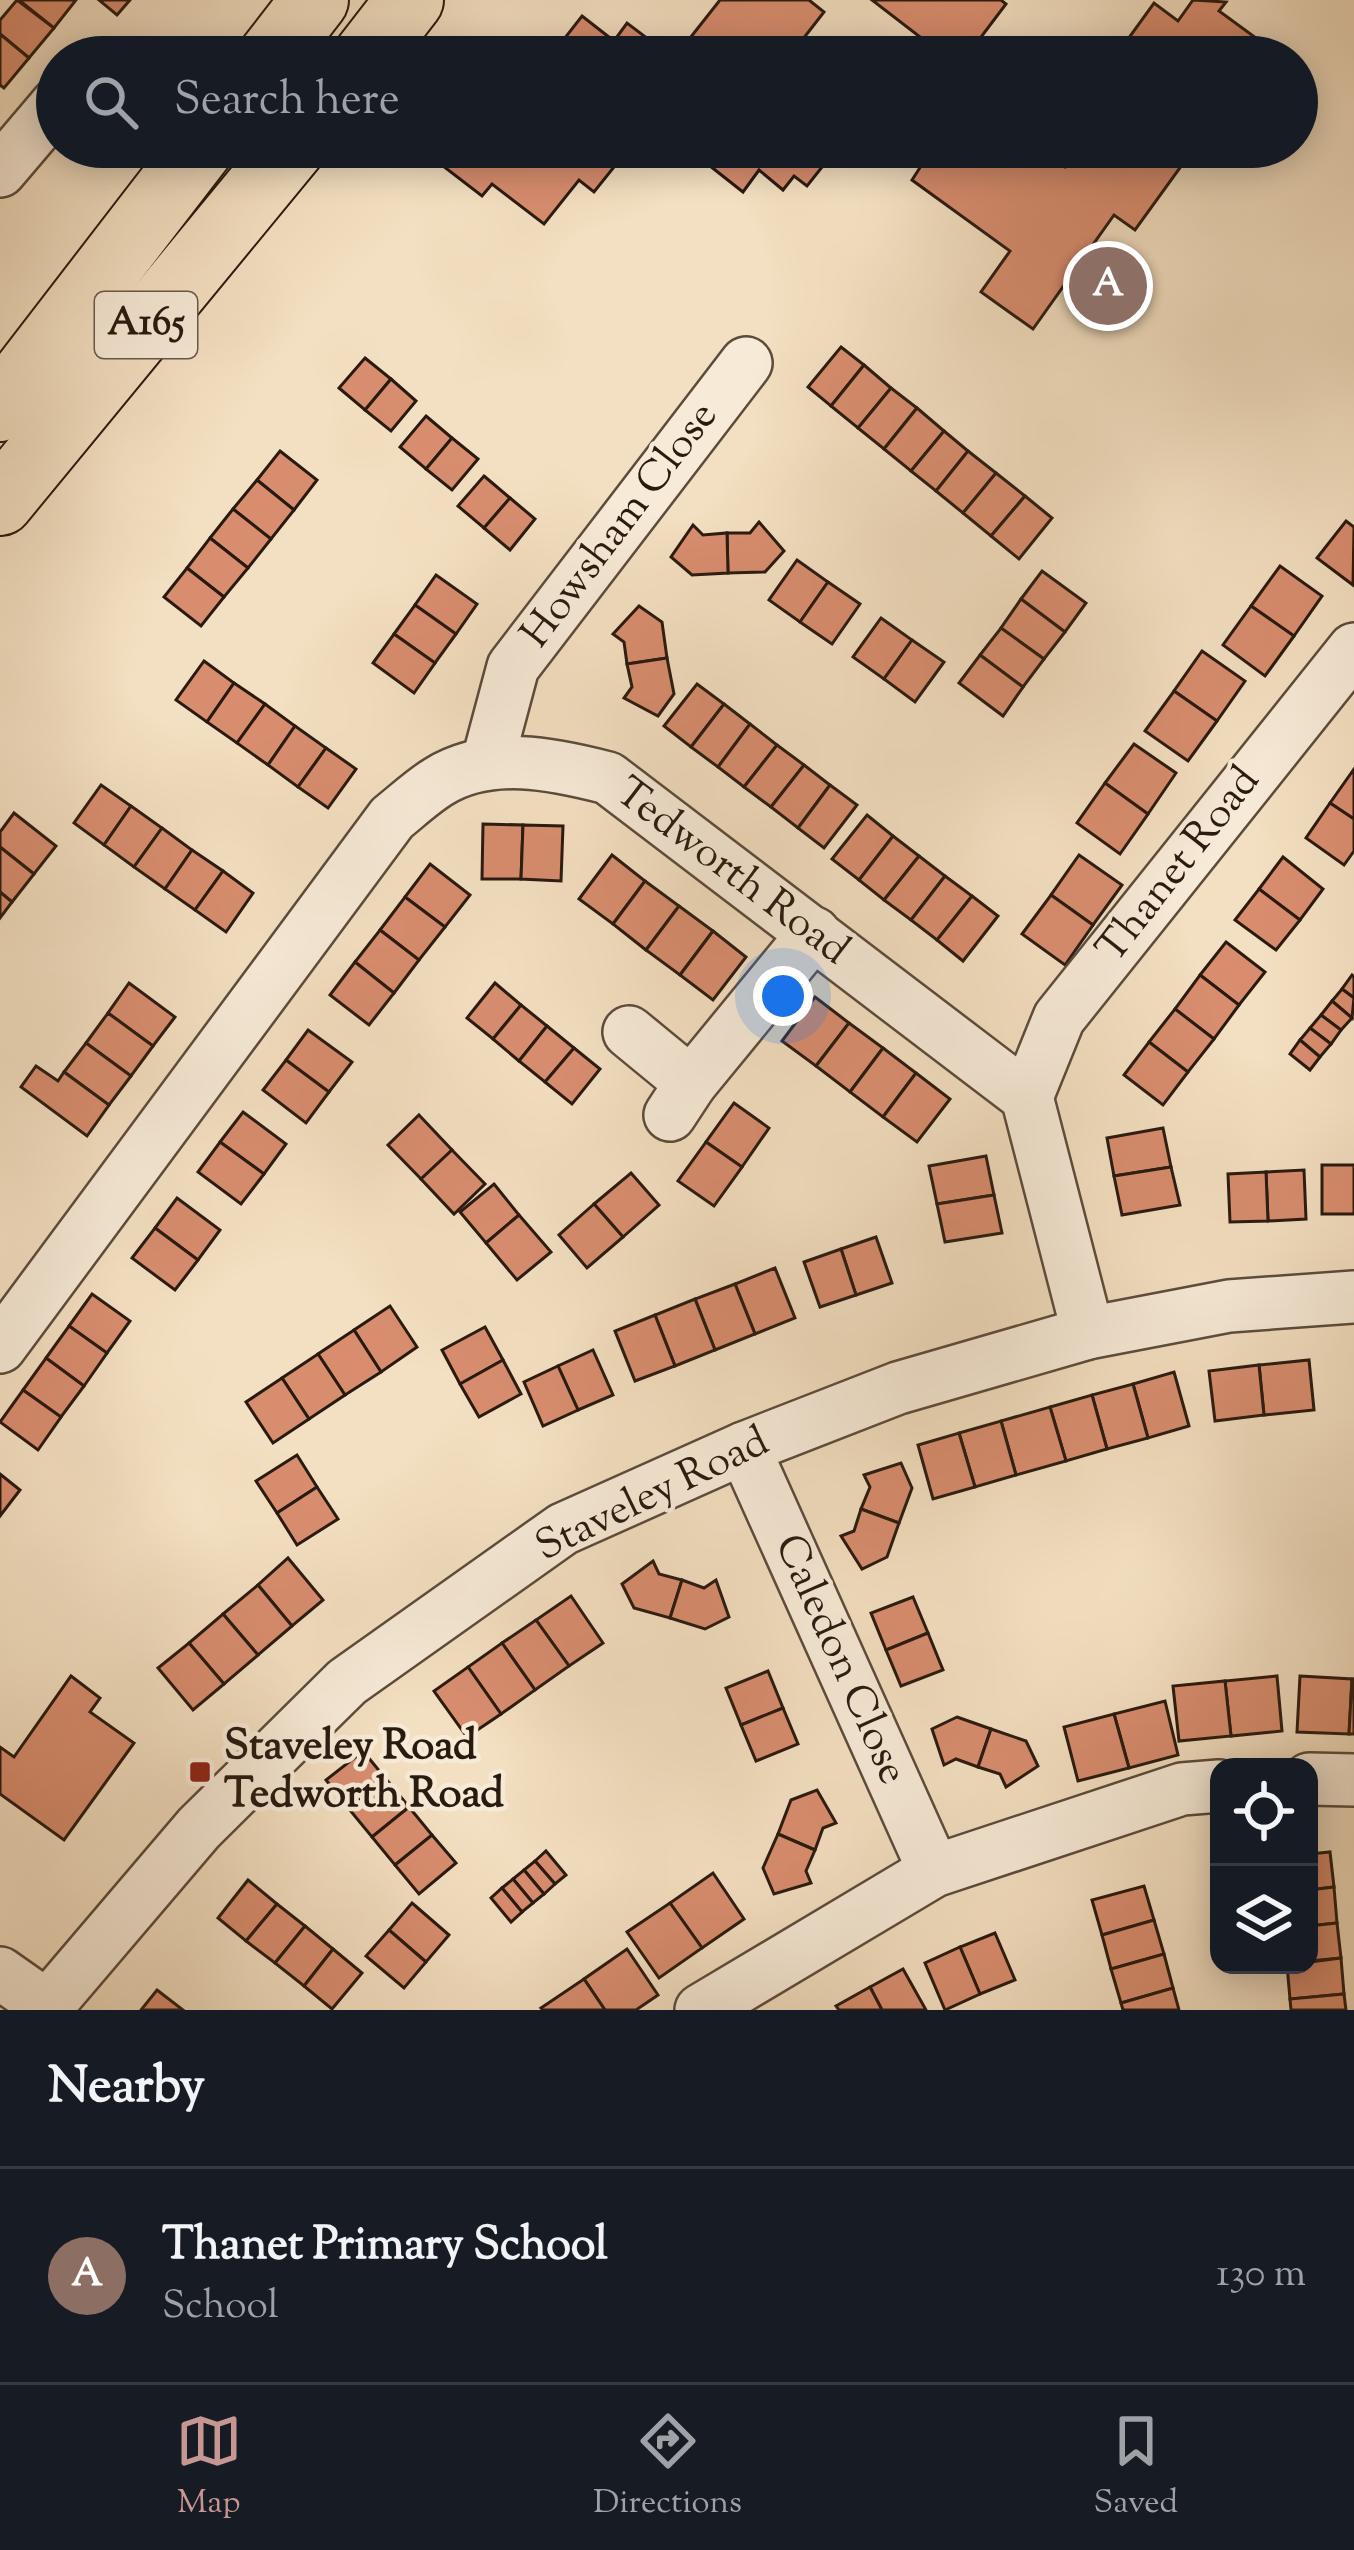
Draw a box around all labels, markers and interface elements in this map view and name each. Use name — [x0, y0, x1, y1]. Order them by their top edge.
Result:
search box — [36, 36, 1318, 168]
icon: search — [78, 69, 144, 135]
text: Search here — [174, 70, 400, 135]
pin: A — [1069, 241, 1147, 331]
road number: A165 — [95, 292, 197, 358]
street label: Howsham Close — [508, 390, 734, 662]
street label: Thanet Road — [1084, 755, 1276, 977]
street label: Tedworth Road — [601, 765, 861, 981]
your location — [753, 966, 813, 1026]
street label: Staveley Road — [526, 1414, 780, 1578]
street label: Caledon Close — [757, 1525, 921, 1795]
place label: Staveley Road Tedworth Road — [224, 1718, 504, 1826]
map controls — [1210, 1758, 1318, 1974]
button: locate — [1210, 1758, 1318, 1866]
marker: Staveley Road Tedworth Road — [187, 1759, 213, 1785]
button: layers — [1210, 1866, 1318, 1974]
text: Nearby — [48, 2052, 205, 2125]
text: Thanet Primary School — [162, 2215, 608, 2280]
text: A — [71, 2248, 103, 2304]
text: 130 m — [1216, 2248, 1306, 2304]
text: School — [162, 2280, 279, 2336]
tab: Map — [176, 2408, 242, 2528]
tab: Directions — [593, 2408, 742, 2528]
tab: Saved — [1094, 2408, 1178, 2528]

